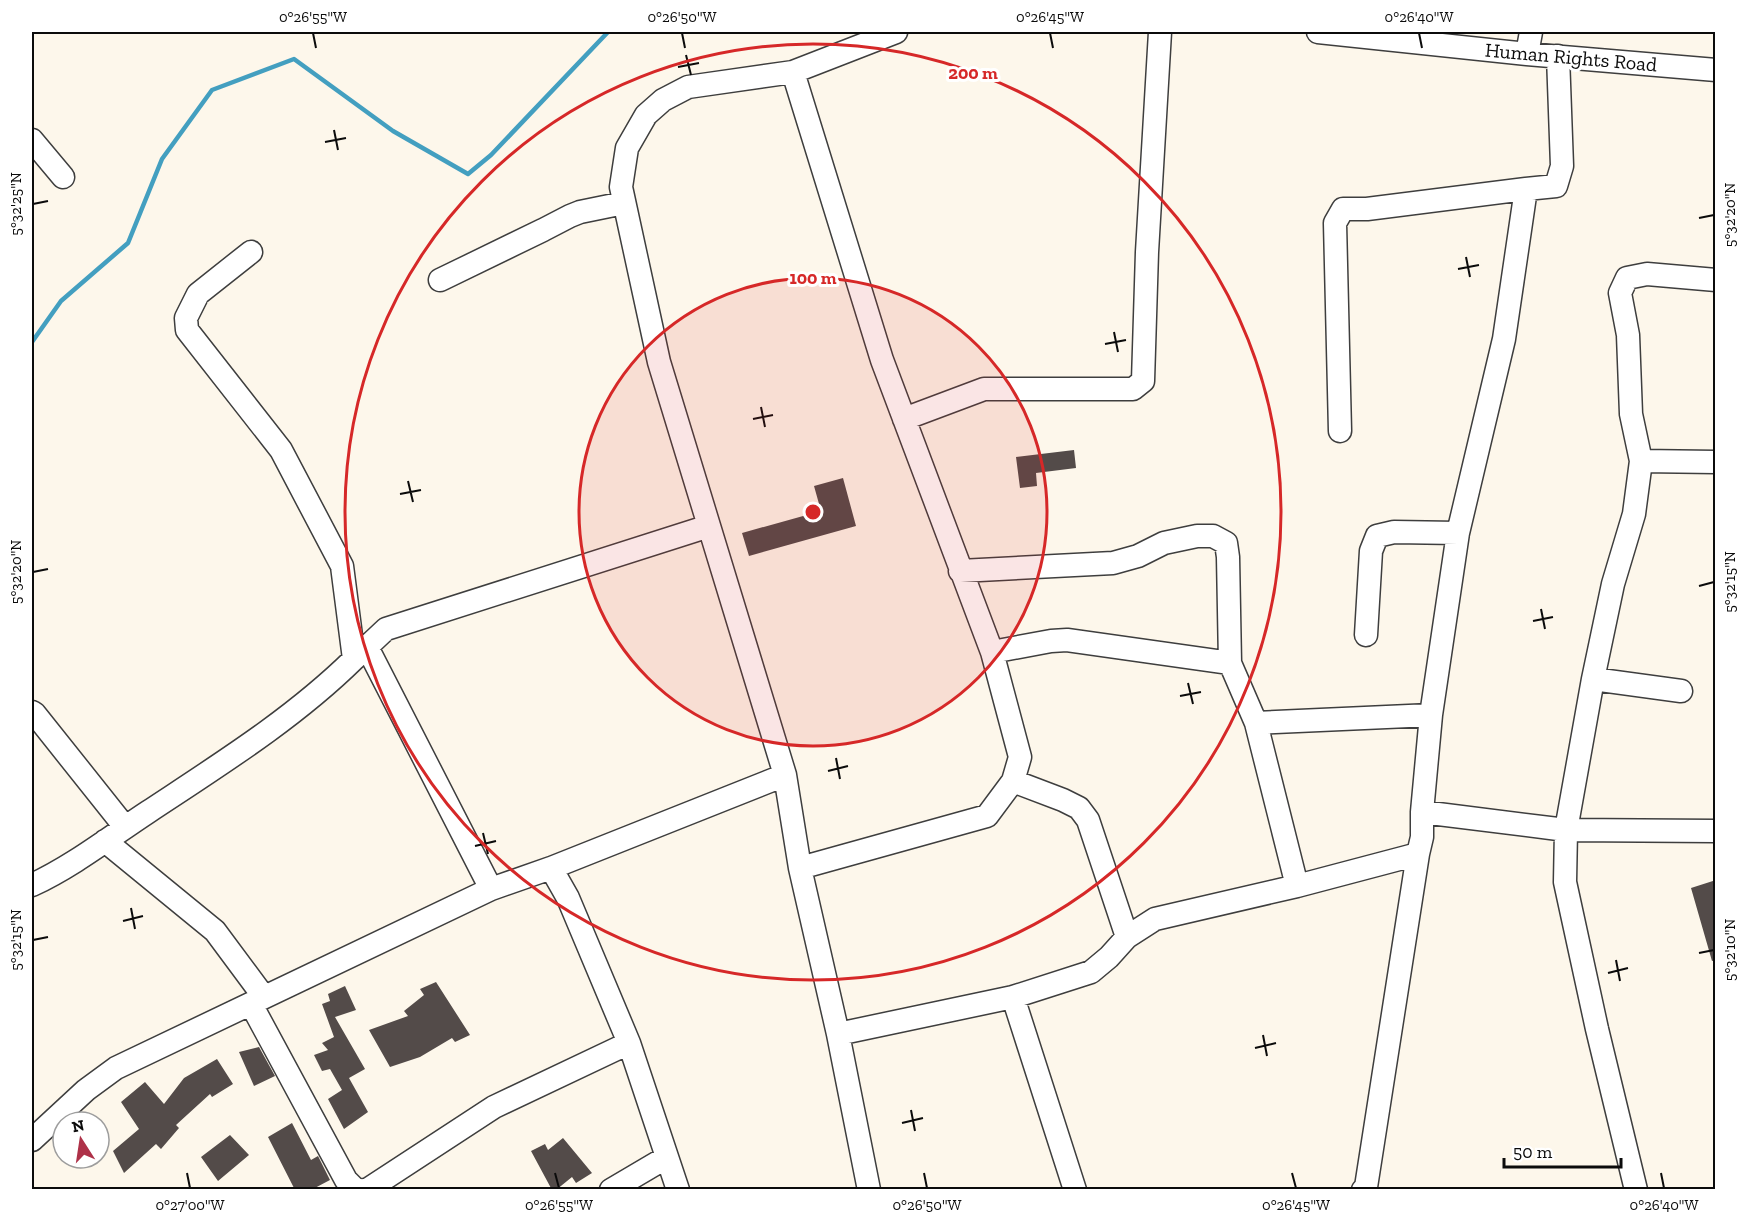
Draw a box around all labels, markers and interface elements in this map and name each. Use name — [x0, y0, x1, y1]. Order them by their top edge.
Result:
text: 0°26'55"W — [279, 8, 347, 26]
text: 0°26'50"W — [647, 8, 717, 26]
text: 0°26'45"W — [1016, 8, 1084, 26]
text: 0°26'40"W — [1385, 8, 1453, 26]
street label: Human Rights Road — [1484, 38, 1658, 76]
text: 200 m — [948, 62, 998, 84]
text: 5°32'25"N — [7, 172, 25, 236]
text: 5°32'20"N — [1721, 183, 1739, 247]
text: 100 m — [789, 267, 837, 289]
centre of rings — [803, 502, 823, 522]
text: 5°32'20"N — [7, 540, 25, 604]
text: 5°32'15"N — [1721, 551, 1739, 613]
text: 5°32'15"N — [7, 909, 25, 971]
text: 5°32'10"N — [1721, 919, 1739, 981]
north arrow — [51, 1110, 111, 1170]
text: N — [70, 1115, 86, 1136]
scale bar — [1504, 1131, 1621, 1169]
text: 50 m — [1513, 1141, 1553, 1163]
text: 0°27'00"W — [155, 1196, 225, 1214]
text: 0°26'55"W — [525, 1196, 593, 1214]
text: 0°26'50"W — [892, 1196, 962, 1214]
text: 0°26'45"W — [1262, 1196, 1330, 1214]
text: 0°26'40"W — [1630, 1196, 1698, 1214]

